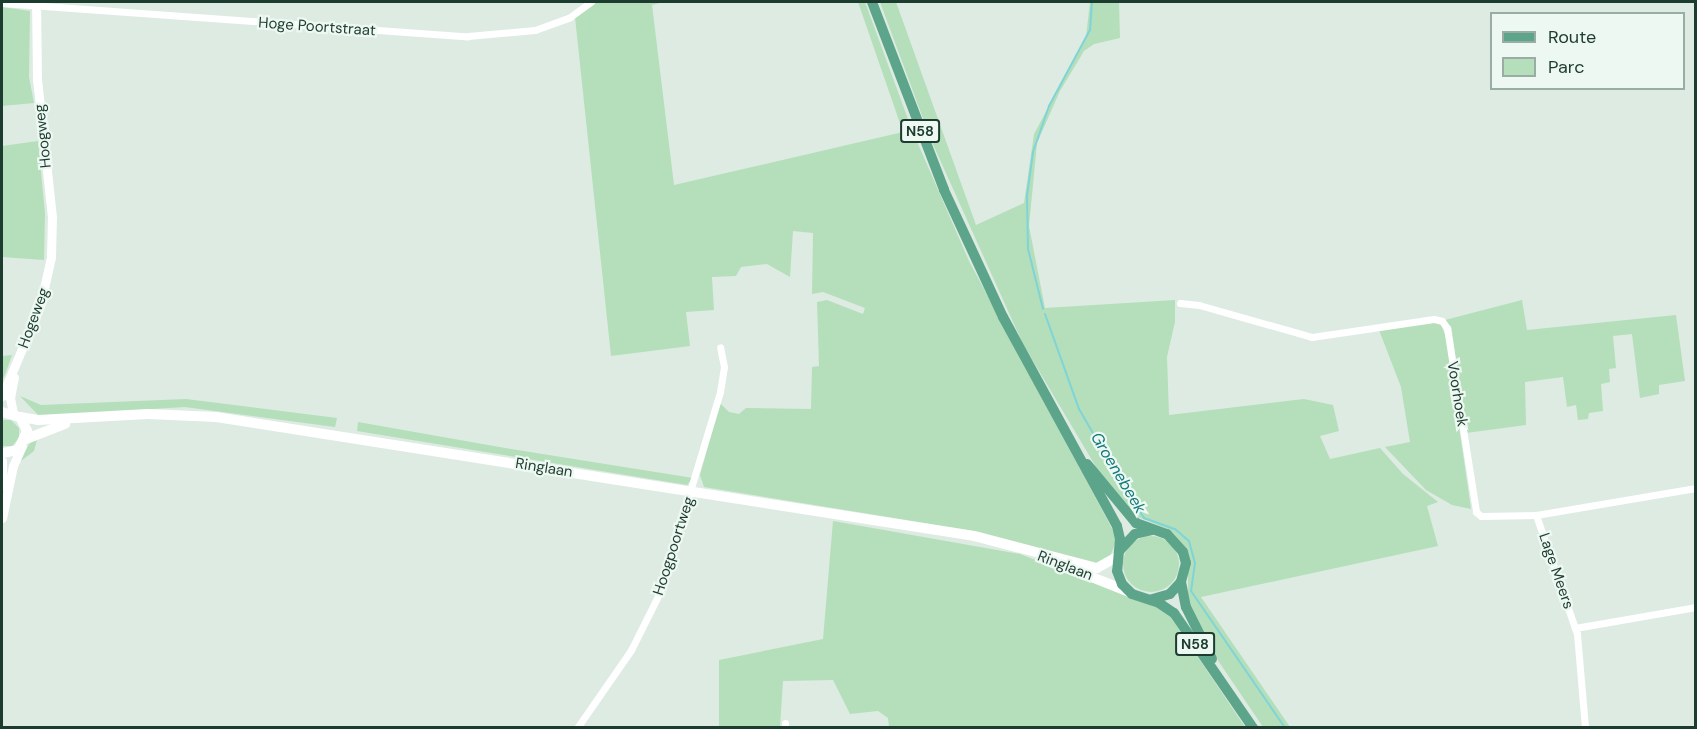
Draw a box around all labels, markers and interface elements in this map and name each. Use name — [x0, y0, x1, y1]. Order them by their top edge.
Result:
legend — [1490, 12, 1685, 90]
street label: Hoge Poortstraat — [258, 14, 376, 40]
text: Route — [1548, 25, 1596, 49]
text: Parc — [1548, 55, 1584, 79]
street label: Hoogweg — [31, 103, 55, 169]
road number: N58 — [899, 120, 941, 142]
street label: Hogeweg — [15, 285, 53, 351]
street label: Voorhoek — [1443, 360, 1471, 428]
water label: Groenebeek — [1086, 429, 1150, 517]
street label: Ringlaan — [514, 455, 574, 481]
street label: Hoogpoortweg — [650, 494, 698, 598]
street label: Lage Meers — [1535, 531, 1577, 611]
street label: Ringlaan — [1035, 547, 1095, 585]
road number: N58 — [1174, 633, 1216, 655]

